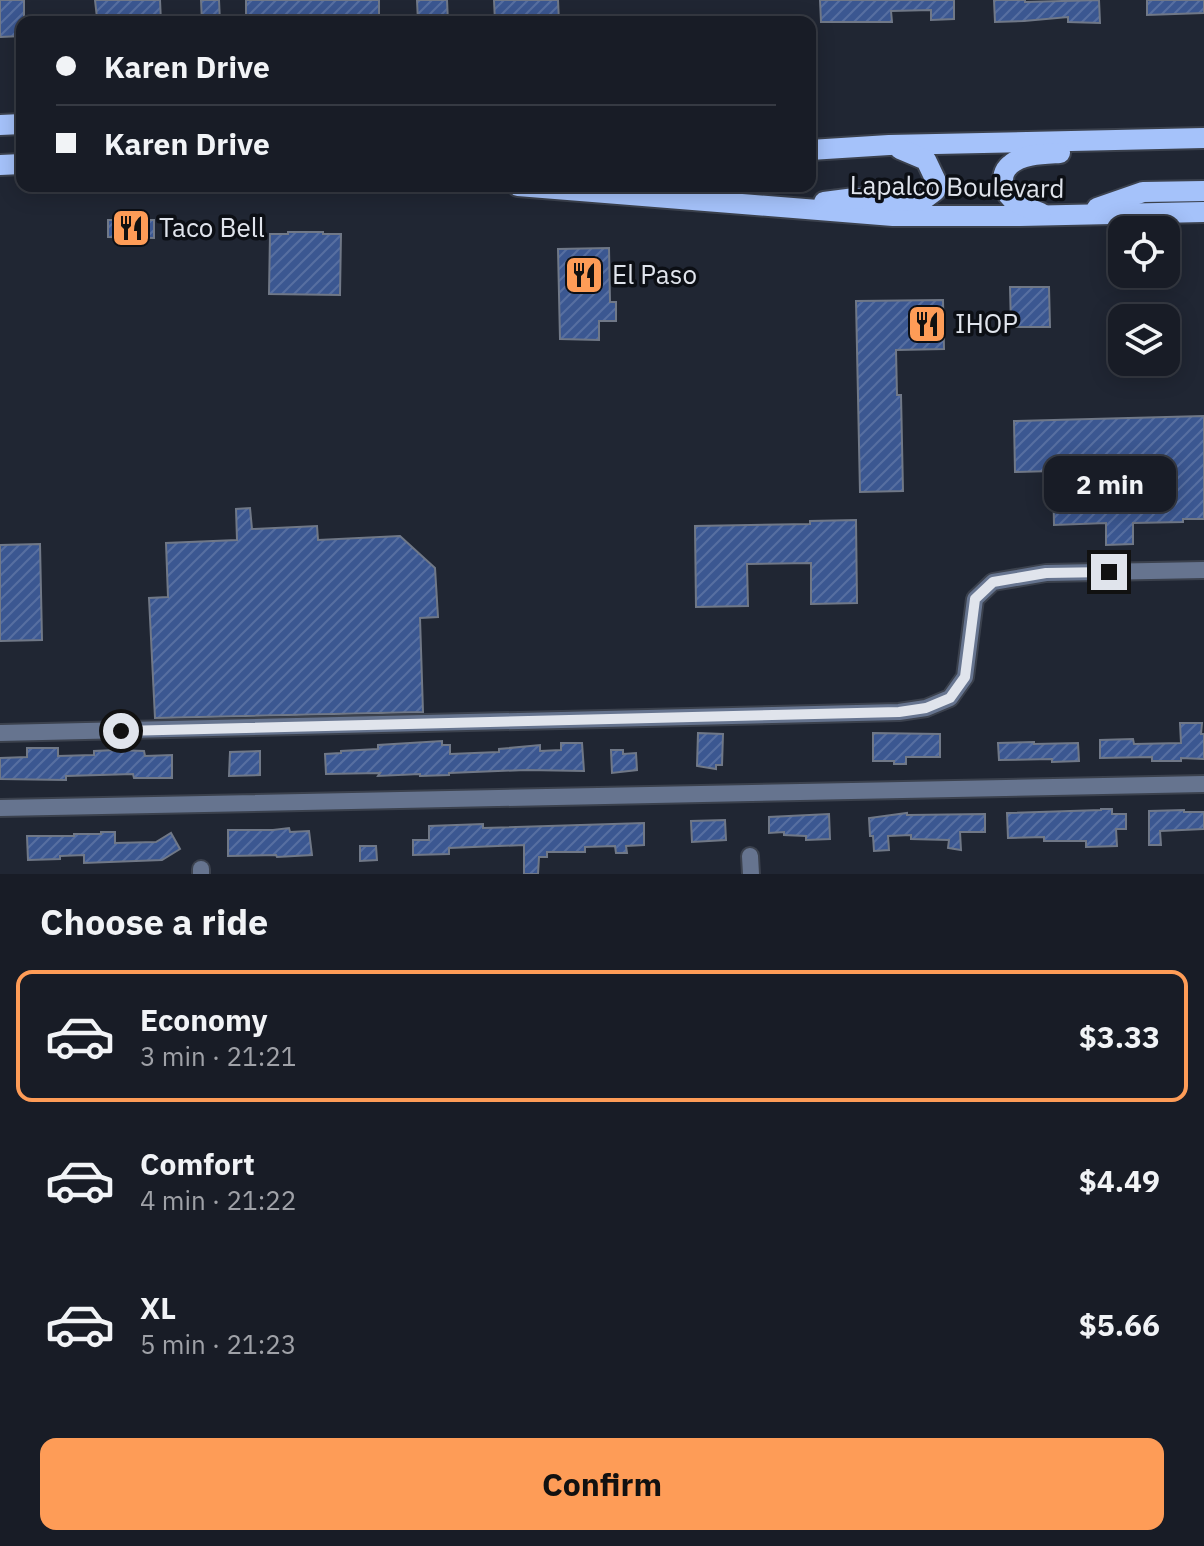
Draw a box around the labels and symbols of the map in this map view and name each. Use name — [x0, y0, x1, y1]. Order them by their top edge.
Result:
street label: Lapalco Boulevard — [849, 167, 1065, 205]
restaurant icon: Taco Bell — [110, 207, 152, 249]
place label: Taco Bell — [159, 210, 265, 244]
restaurant icon: El Paso — [563, 254, 605, 296]
place label: El Paso — [612, 257, 697, 291]
restaurant icon: IHOP — [906, 303, 948, 345]
place label: IHOP — [955, 306, 1018, 340]
callout: 2 min — [1043, 456, 1175, 512]
route end — [1091, 554, 1127, 590]
route start — [103, 713, 139, 749]

